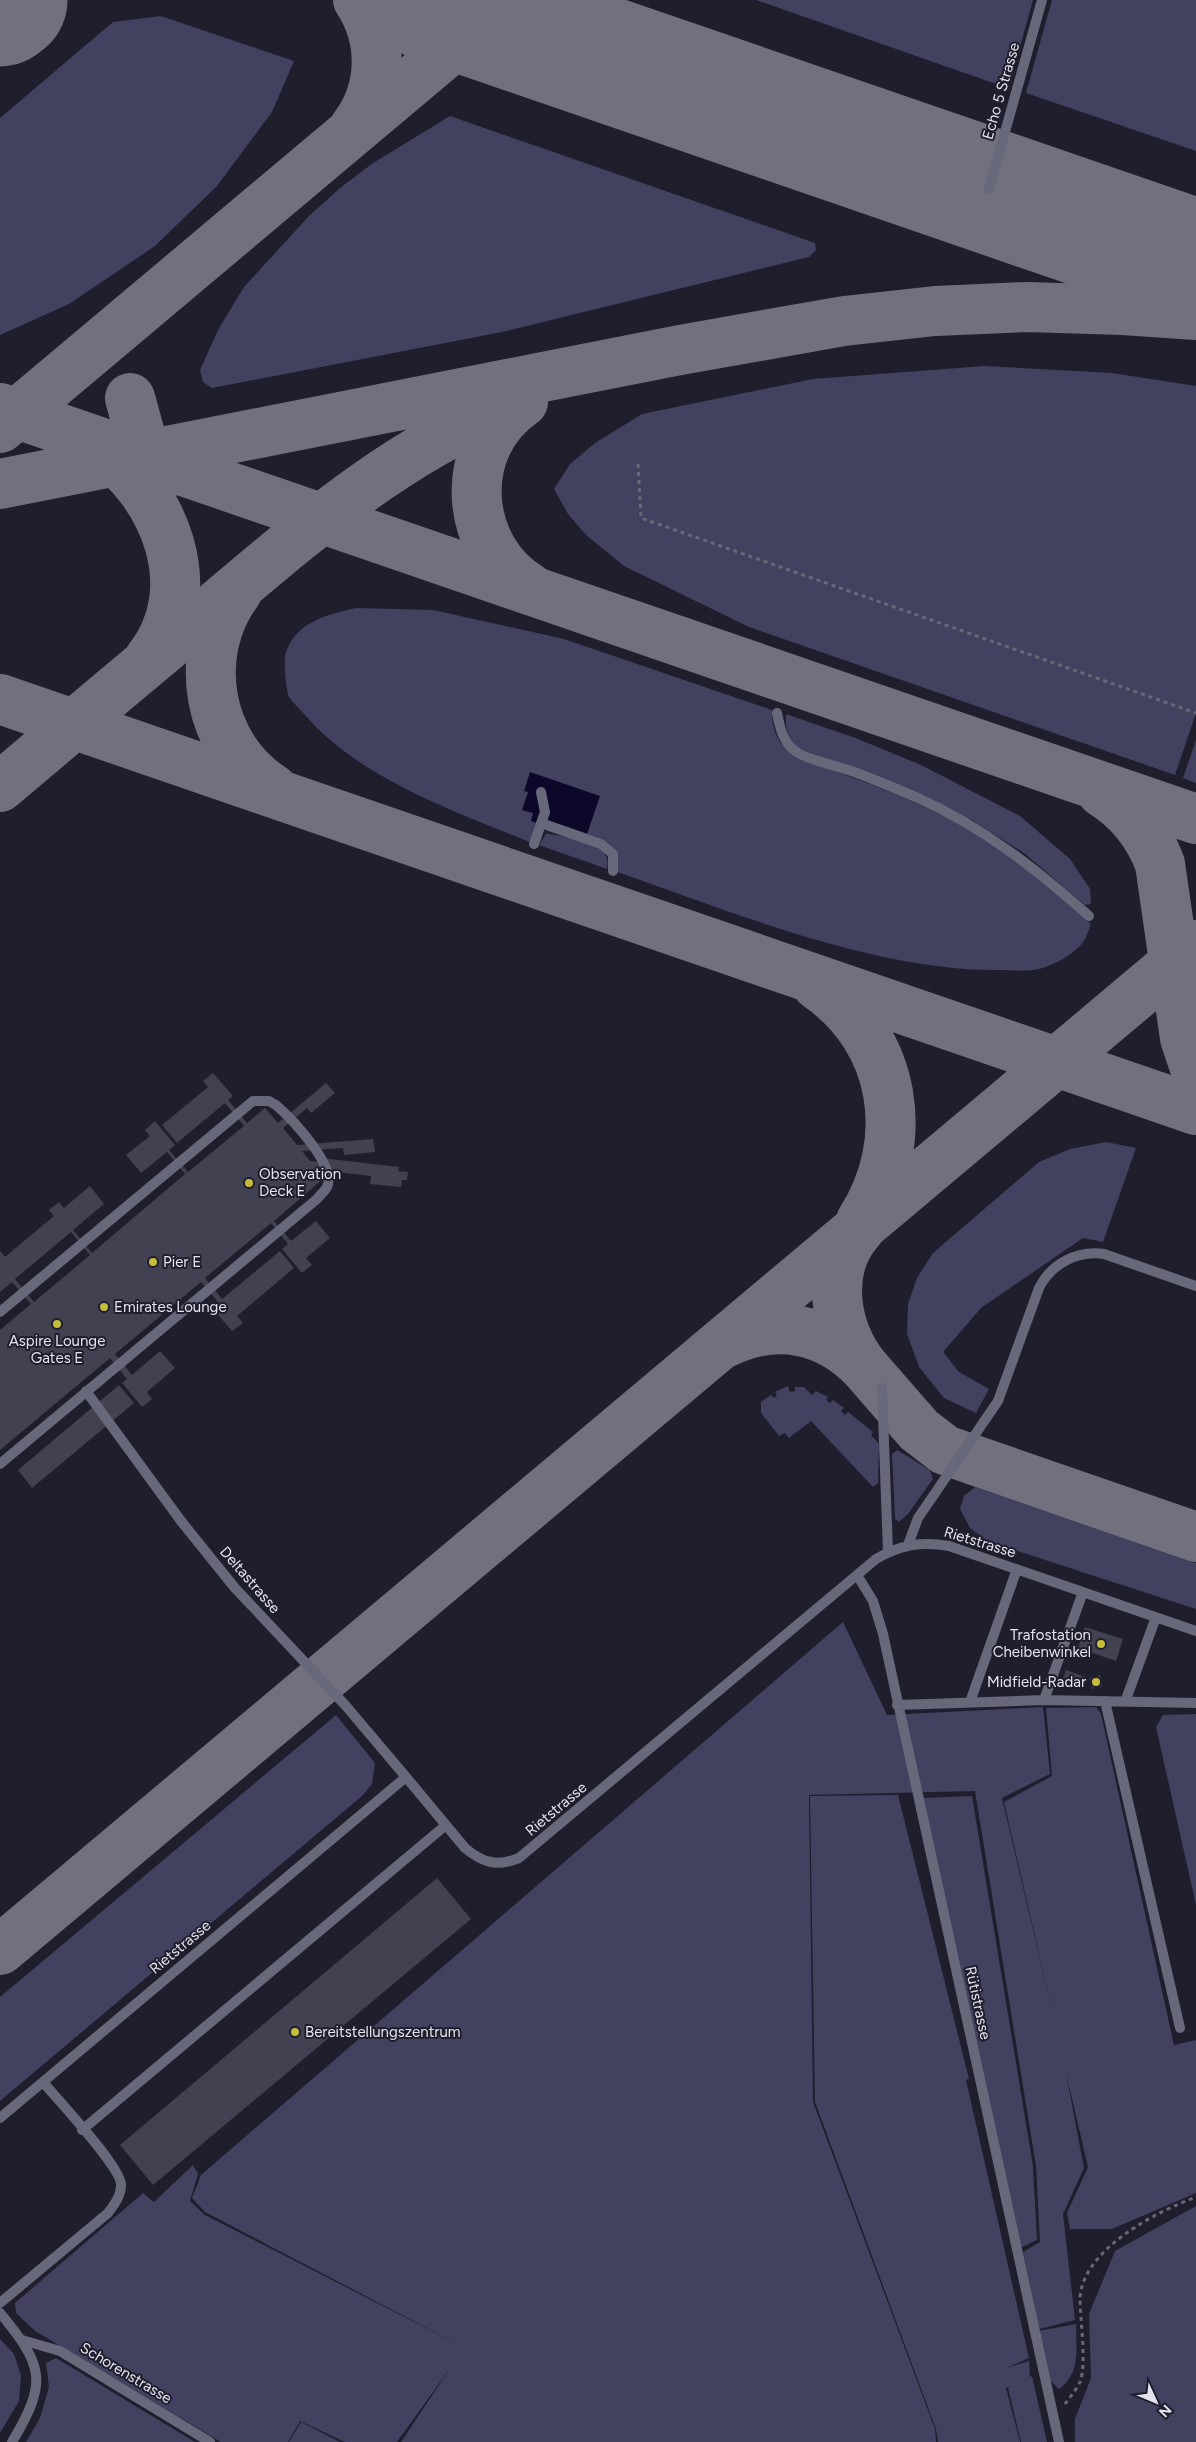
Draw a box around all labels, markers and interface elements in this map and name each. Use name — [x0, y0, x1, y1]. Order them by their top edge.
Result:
street label: Echo 5 Strasse — [979, 41, 1023, 141]
place label: Observation Deck E — [259, 1165, 341, 1200]
marker: Observation Deck E — [243, 1177, 255, 1189]
place label: Pier E — [163, 1253, 201, 1271]
marker: Pier E — [147, 1256, 159, 1268]
place label: Emirates Lounge — [114, 1298, 227, 1316]
marker: Emirates Lounge — [98, 1301, 110, 1313]
marker: Aspire Lounge Gates E — [51, 1318, 63, 1330]
place label: Aspire Lounge Gates E — [9, 1332, 105, 1367]
street label: Rietstrasse — [942, 1523, 1018, 1561]
street label: Deltastrasse — [216, 1543, 284, 1617]
place label: Trafostation Cheibenwinkel — [993, 1626, 1091, 1661]
marker: Trafostation Cheibenwinkel — [1095, 1638, 1107, 1650]
place label: Midfield-Radar — [987, 1673, 1086, 1691]
marker: Midfield-Radar — [1090, 1676, 1102, 1688]
street label: Rietstrasse — [522, 1778, 590, 1840]
street label: Rietstrasse — [146, 1916, 214, 1978]
street label: Rütistrasse — [961, 1965, 995, 2041]
place label: Bereitstellungszentrum — [305, 2023, 461, 2041]
marker: Bereitstellungszentrum — [289, 2026, 301, 2038]
street label: Schorenstrasse — [77, 2339, 175, 2407]
north arrow — [1131, 2377, 1181, 2427]
text: N — [1155, 2401, 1175, 2420]

